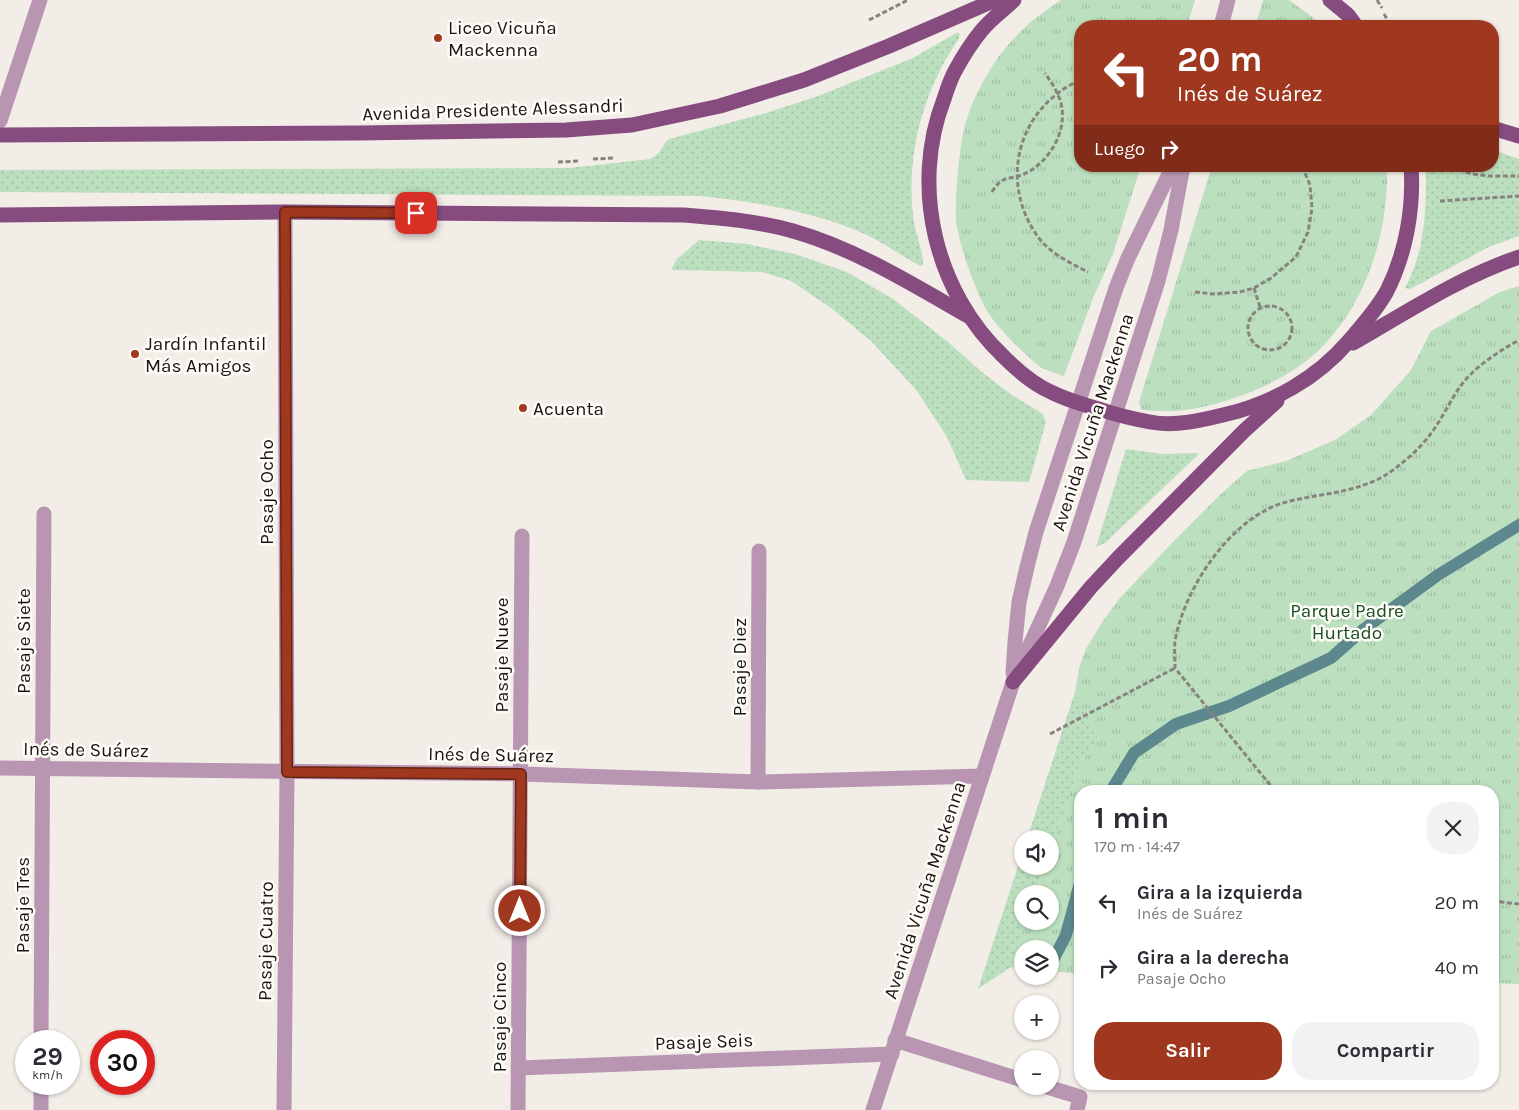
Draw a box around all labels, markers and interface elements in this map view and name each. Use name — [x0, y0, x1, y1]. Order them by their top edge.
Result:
place label: Liceo Vicuña Mackenna — [448, 17, 557, 61]
marker: Liceo Vicuña Mackenna — [432, 32, 444, 44]
text: 20 m — [1177, 39, 1262, 80]
icon: left — [1094, 40, 1159, 105]
text: Inés de Suárez — [1177, 81, 1323, 107]
street label: Avenida Presidente Alessandri — [362, 94, 624, 126]
icon: right — [1155, 135, 1183, 163]
text: Luego — [1094, 138, 1145, 160]
pin — [395, 192, 437, 234]
icon: arrive — [402, 199, 430, 227]
street label: Avenida Vicuña Mackenna — [1047, 311, 1139, 534]
place label: Jardín Infantil Más Amigos — [145, 333, 266, 377]
marker: Jardín Infantil Más Amigos — [129, 348, 141, 360]
place label: Acuenta — [533, 398, 604, 420]
marker: Acuenta — [517, 402, 529, 414]
street label: Pasaje Ocho — [256, 439, 278, 545]
street label: Pasaje Siete — [13, 588, 35, 694]
street label: Pasaje Nueve — [491, 597, 513, 713]
park label: Parque Padre Hurtado — [1290, 600, 1404, 644]
street label: Pasaje Diez — [729, 618, 751, 716]
street label: Inés de Suárez — [23, 738, 149, 762]
street label: Inés de Suárez — [428, 743, 554, 767]
street label: Avenida Vicuña Mackenna — [879, 779, 971, 1002]
text: 1 min — [1094, 800, 1169, 836]
button: close — [1427, 802, 1479, 854]
map controls — [1014, 830, 1059, 1095]
button: sound — [1014, 830, 1059, 875]
text: 170 m · 14:47 — [1094, 837, 1180, 856]
street label: Pasaje Tres — [12, 857, 34, 953]
street label: Pasaje Cuatro — [254, 881, 278, 1001]
text: Gira a la izquierda — [1137, 882, 1303, 904]
position arrow — [493, 884, 545, 936]
button: search — [1014, 885, 1059, 930]
icon: left — [1094, 889, 1122, 917]
text: 20 m — [1434, 892, 1479, 914]
text: Inés de Suárez — [1137, 904, 1243, 923]
button: layers — [1014, 940, 1059, 985]
text: Gira a la derecha — [1137, 947, 1289, 969]
icon: right — [1094, 954, 1122, 982]
text: 40 m — [1435, 957, 1479, 979]
street label: Pasaje Cinco — [489, 962, 511, 1072]
text: Pasaje Ocho — [1137, 969, 1226, 988]
button: + — [1014, 995, 1059, 1040]
button: Salir — [1094, 1022, 1282, 1080]
button: Compartir — [1292, 1022, 1479, 1080]
street label: Pasaje Seis — [654, 1029, 754, 1055]
speed limit sign: 30 — [90, 1030, 155, 1095]
text: 29 — [32, 1042, 63, 1071]
button: − — [1014, 1050, 1059, 1095]
text: km/h — [32, 1068, 63, 1082]

